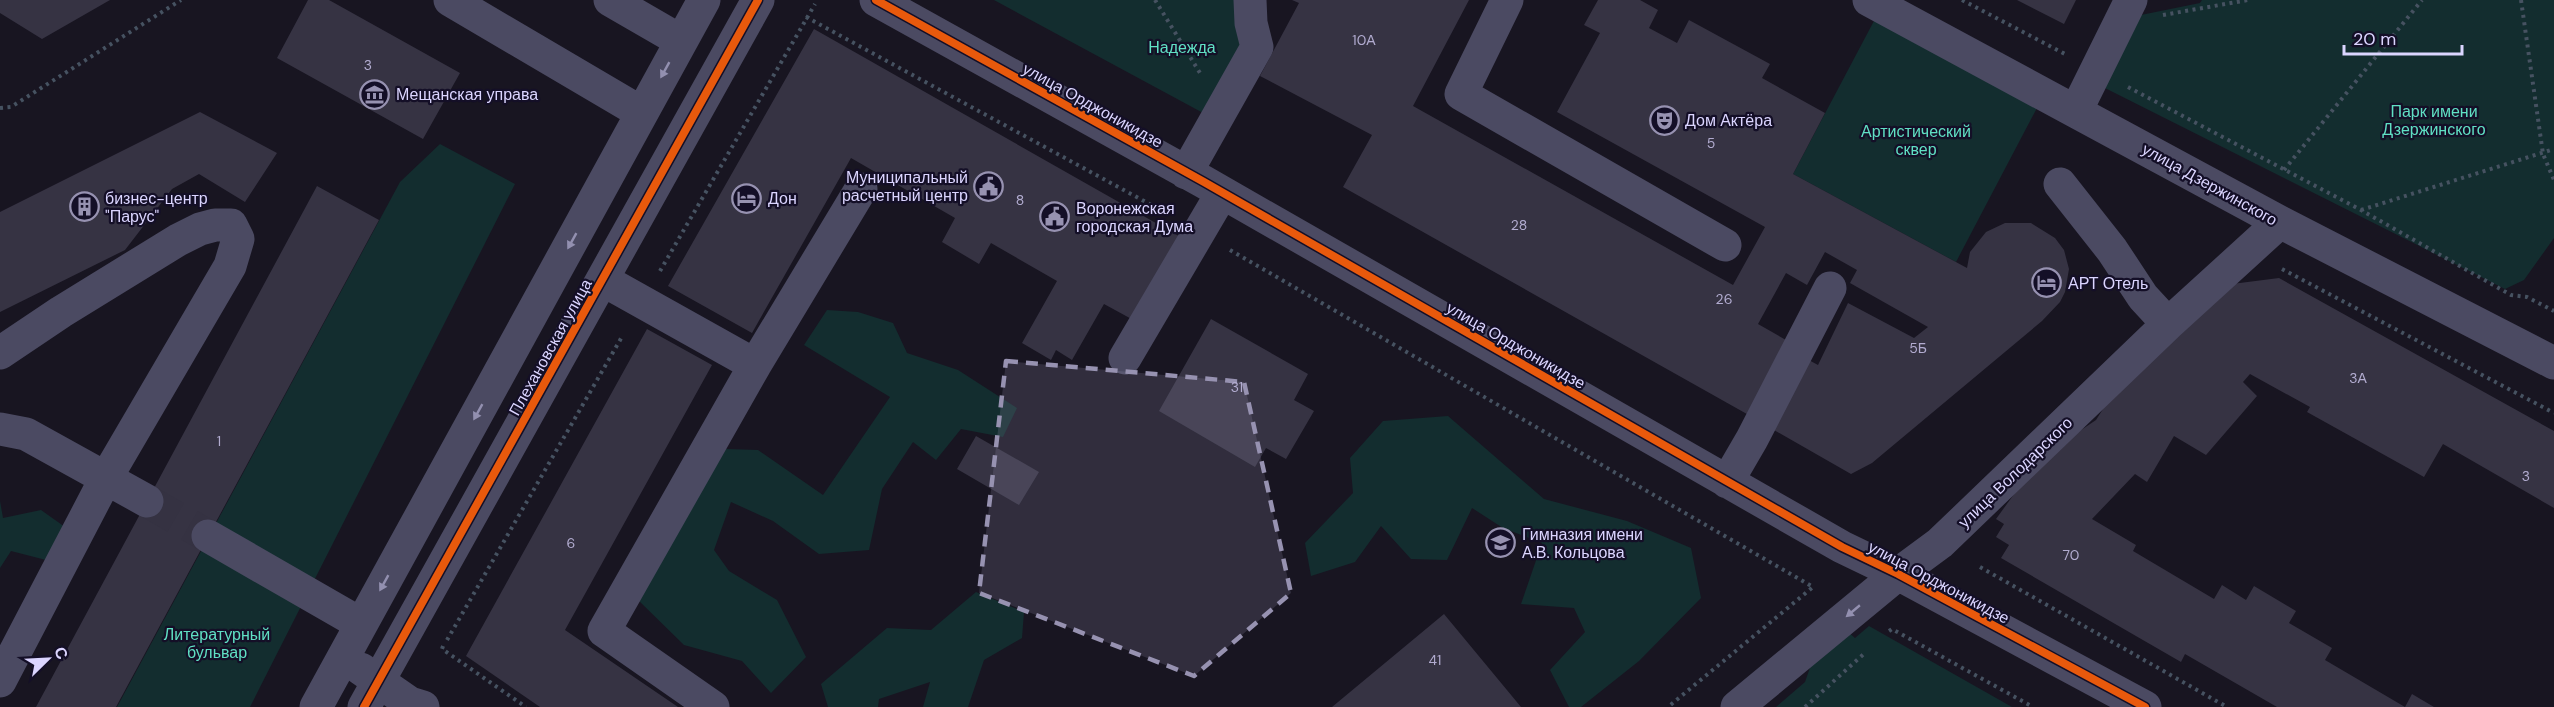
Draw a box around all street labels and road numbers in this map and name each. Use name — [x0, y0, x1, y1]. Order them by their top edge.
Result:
street label: улица Орджоникидзе — [1019, 58, 1167, 153]
street label: улица Дзержинского — [2138, 139, 2281, 230]
street label: Плехановская улица — [504, 275, 597, 419]
street label: улица Орджоникидзе — [1442, 297, 1589, 394]
street label: улица Володарского — [1954, 412, 2077, 532]
street label: улица Орджоникидзе — [1864, 536, 2013, 629]

